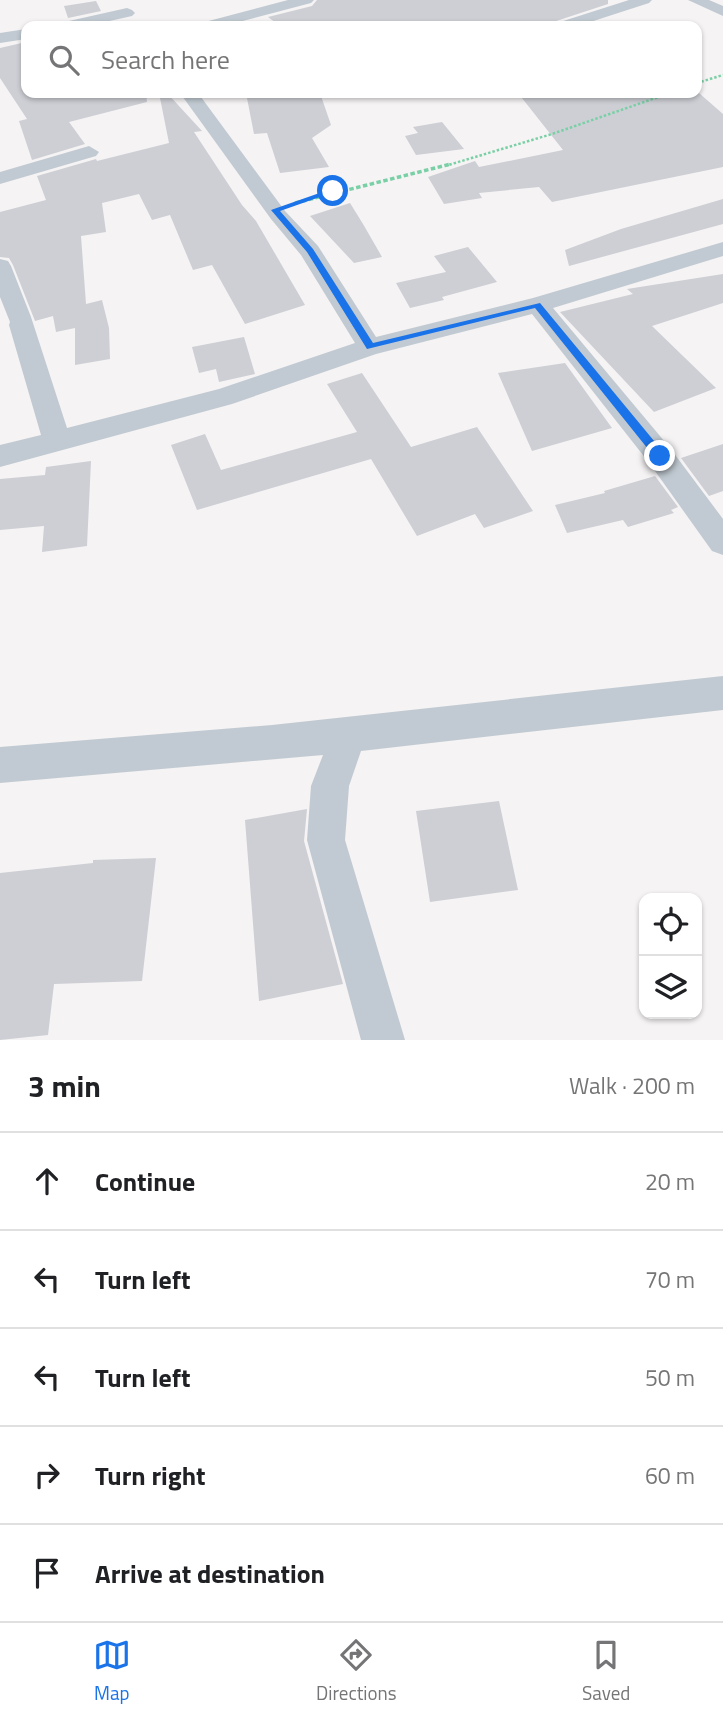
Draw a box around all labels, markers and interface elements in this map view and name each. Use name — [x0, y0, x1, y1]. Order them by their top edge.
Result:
search box — [21, 21, 702, 98]
text: Search here — [101, 40, 230, 79]
icon: search — [45, 41, 83, 79]
route start — [317, 175, 348, 206]
route end — [644, 440, 675, 471]
map controls — [639, 893, 702, 1019]
button: locate — [639, 893, 702, 956]
button: layers — [639, 956, 702, 1019]
text: 3 min — [28, 1063, 101, 1109]
text: Walk · 200 m — [569, 1068, 695, 1103]
icon: ahead — [28, 1162, 66, 1200]
text: Continue — [95, 1162, 195, 1201]
text: 20 m — [645, 1164, 695, 1199]
icon: left — [28, 1260, 66, 1298]
text: Turn left — [95, 1260, 190, 1299]
text: 70 m — [645, 1262, 695, 1297]
icon: left — [28, 1358, 66, 1396]
text: Turn left — [95, 1358, 190, 1397]
text: 50 m — [645, 1360, 695, 1395]
icon: right — [28, 1456, 66, 1494]
text: Turn right — [95, 1456, 206, 1495]
text: 60 m — [645, 1458, 695, 1493]
icon: arrive — [28, 1554, 66, 1592]
text: Arrive at destination — [95, 1554, 325, 1593]
tab: Map — [93, 1636, 131, 1707]
tab: Directions — [316, 1636, 397, 1707]
tab: Saved — [582, 1636, 630, 1707]

